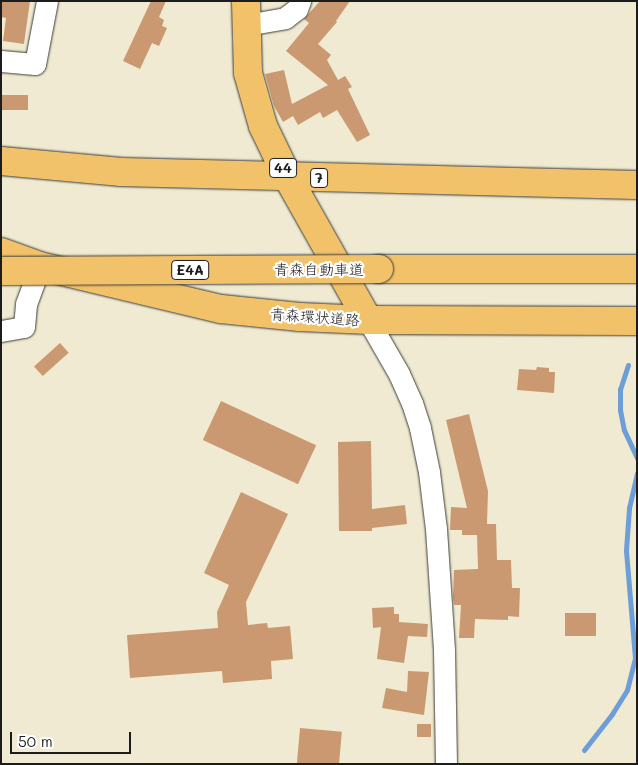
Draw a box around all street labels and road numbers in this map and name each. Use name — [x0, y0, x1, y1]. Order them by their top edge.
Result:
road number: 44 — [268, 156, 298, 180]
road number: 7 — [309, 167, 329, 190]
road number: E4A — [170, 258, 210, 282]
street label: 青森自動車道 — [274, 261, 364, 279]
street label: 青森環状道路 — [269, 305, 361, 329]

